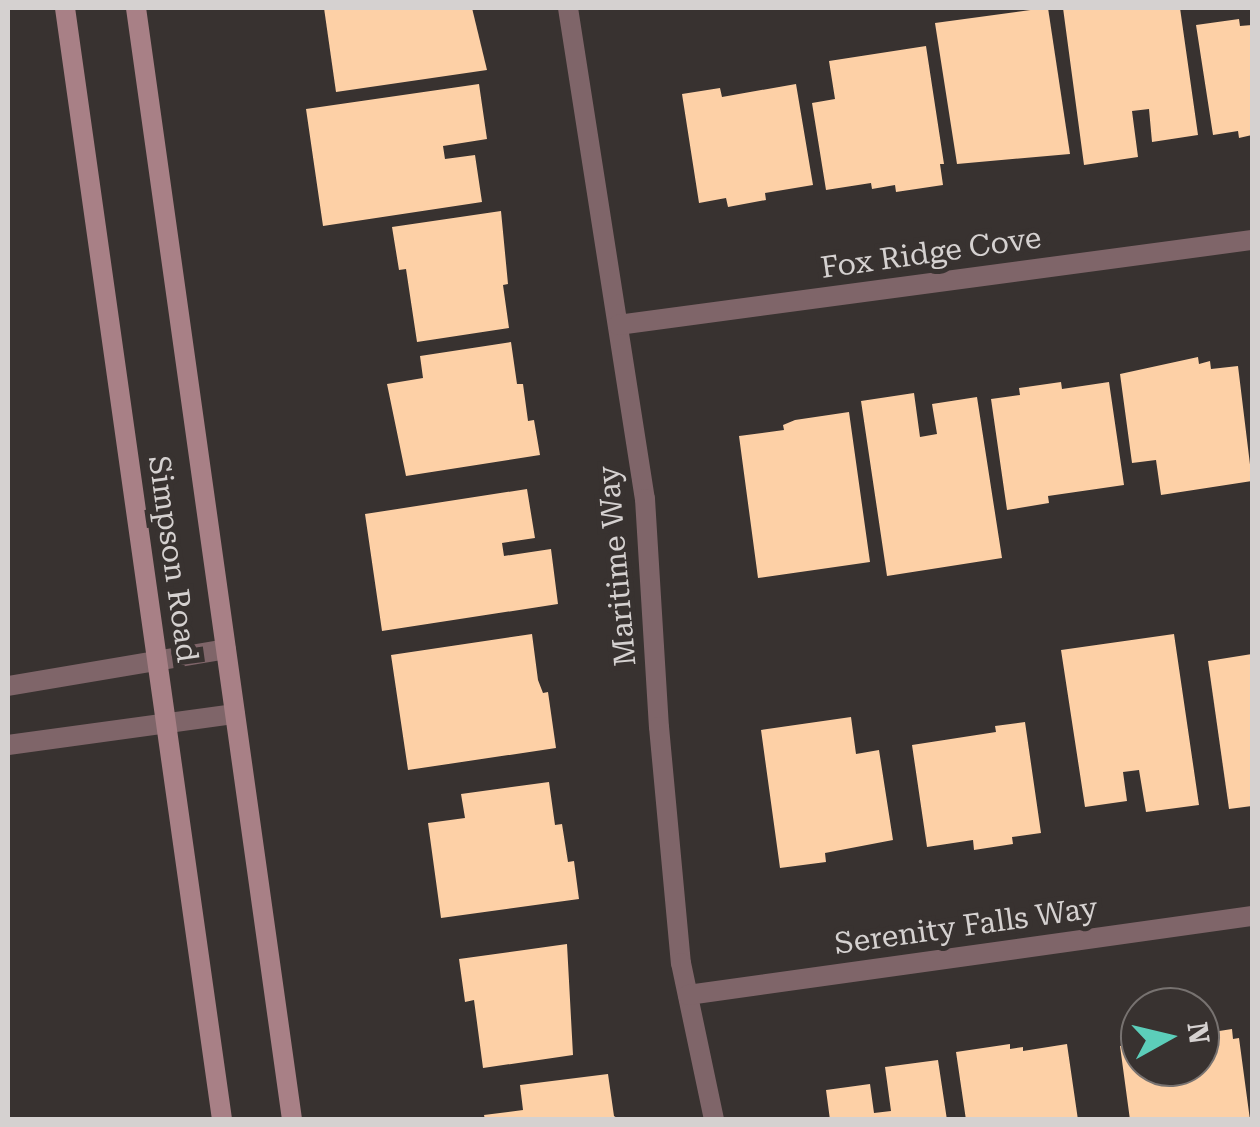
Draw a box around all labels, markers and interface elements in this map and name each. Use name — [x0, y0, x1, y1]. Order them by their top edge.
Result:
street label: Fox Ridge Cove — [818, 220, 1044, 286]
street label: Simpson Road — [141, 453, 205, 665]
street label: Maritime Way — [590, 464, 644, 668]
street label: Serenity Falls Way — [832, 890, 1100, 962]
north arrow — [1120, 987, 1220, 1087]
text: N — [1180, 1020, 1216, 1046]

